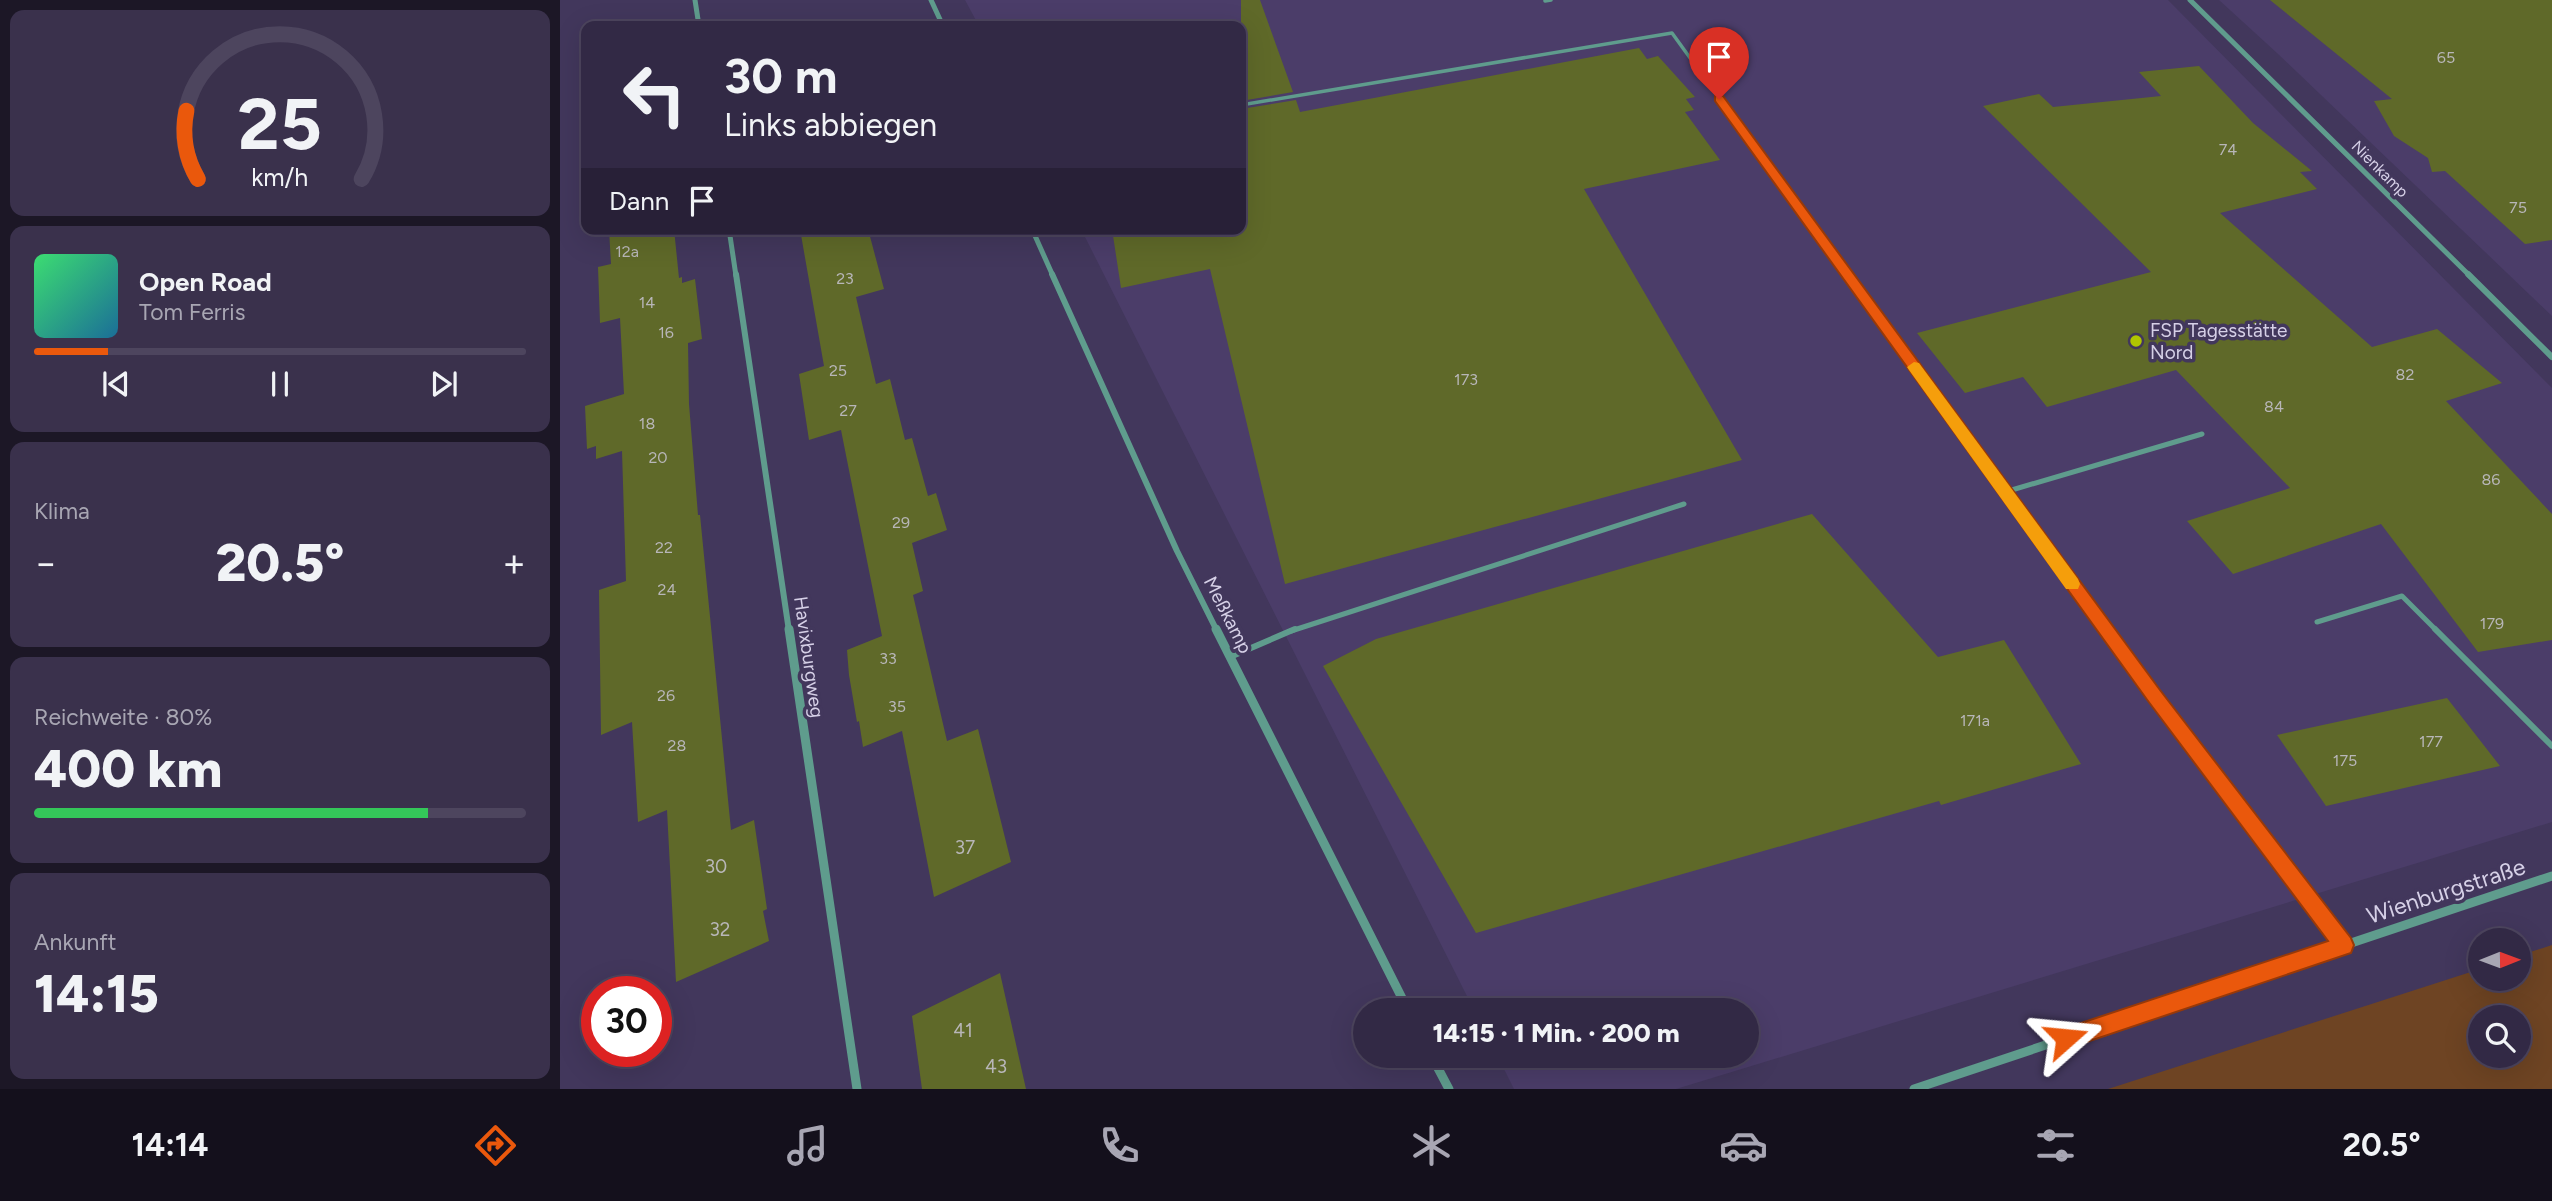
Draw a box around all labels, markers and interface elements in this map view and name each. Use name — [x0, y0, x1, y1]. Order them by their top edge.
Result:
pin — [1689, 27, 1749, 99]
icon: arrive — [1700, 38, 1738, 76]
text: 30 m — [724, 46, 837, 105]
house number: 65 — [2437, 48, 2455, 67]
icon: left — [609, 49, 700, 140]
text: 25 — [238, 80, 322, 167]
text: Links abbiegen — [724, 106, 937, 144]
street label: Nienkamp — [2348, 137, 2412, 201]
house number: 74 — [2219, 140, 2237, 159]
text: km/h — [251, 162, 309, 192]
icon: arrive — [683, 182, 721, 220]
text: Dann — [609, 185, 669, 217]
house number: 75 — [2509, 198, 2527, 217]
house number: 12a — [615, 242, 639, 261]
text: Open Road — [139, 266, 272, 298]
house number: 23 — [836, 269, 854, 288]
house number: 14 — [639, 293, 655, 312]
text: Tom Ferris — [139, 298, 245, 326]
place label: FSP Tagesstätte Nord — [2150, 319, 2287, 364]
house number: 16 — [658, 323, 674, 342]
marker: FSP Tagesstätte Nord — [2128, 333, 2144, 349]
house number: 25 — [829, 361, 847, 380]
icon: previous — [97, 365, 135, 403]
icon: pause — [261, 365, 299, 403]
icon: next — [425, 365, 463, 403]
house number: 82 — [2396, 365, 2414, 384]
house number: 173 — [1454, 370, 1478, 389]
house number: 84 — [2264, 397, 2284, 416]
house number: 27 — [839, 401, 857, 420]
house number: 18 — [639, 414, 655, 433]
house number: 20 — [648, 448, 668, 467]
house number: 86 — [2482, 470, 2500, 489]
text: Klima — [34, 497, 90, 525]
house number: 29 — [892, 513, 910, 532]
text: 20.5° — [216, 532, 344, 594]
house number: 22 — [655, 538, 673, 557]
text: − — [34, 540, 58, 586]
text: + — [502, 540, 526, 586]
street label: Meßkamp — [1199, 573, 1257, 657]
house number: 24 — [658, 580, 676, 599]
street label: Havixburgweg — [789, 595, 829, 719]
house number: 179 — [2480, 614, 2504, 633]
house number: 33 — [879, 649, 897, 668]
house number: 26 — [657, 686, 675, 705]
house number: 35 — [888, 697, 906, 716]
text: Reichweite · 80% — [34, 703, 212, 731]
house number: 171a — [1960, 711, 1990, 730]
house number: 177 — [2419, 732, 2443, 751]
house number: 28 — [668, 736, 686, 755]
text: 400 km — [34, 738, 222, 800]
house number: 175 — [2333, 751, 2357, 770]
house number: 37 — [955, 836, 975, 859]
street label: Wienburgstraße — [2363, 852, 2529, 930]
house number: 30 — [705, 855, 727, 878]
house number: 32 — [710, 918, 730, 941]
text: Ankunft — [34, 928, 116, 956]
north arrow — [2468, 928, 2530, 990]
map controls — [2468, 928, 2531, 1068]
text: 14:15 — [34, 963, 159, 1025]
speed limit sign: 30 — [581, 976, 672, 1067]
position arrow — [2029, 1001, 2103, 1075]
button: search — [2468, 1005, 2531, 1068]
text: 14:15 · 1 Min. · 200 m — [1432, 1017, 1680, 1049]
house number: 41 — [953, 1019, 973, 1042]
house number: 43 — [985, 1055, 1007, 1078]
icon: directions — [471, 1121, 520, 1170]
icon: music — [783, 1121, 832, 1170]
icon: phone — [1095, 1121, 1144, 1170]
icon: climate — [1407, 1121, 1456, 1170]
icon: car — [1719, 1121, 1768, 1170]
icon: filters — [2031, 1121, 2080, 1170]
text: 14:14 — [131, 1126, 209, 1164]
text: 20.5° — [2343, 1126, 2420, 1164]

